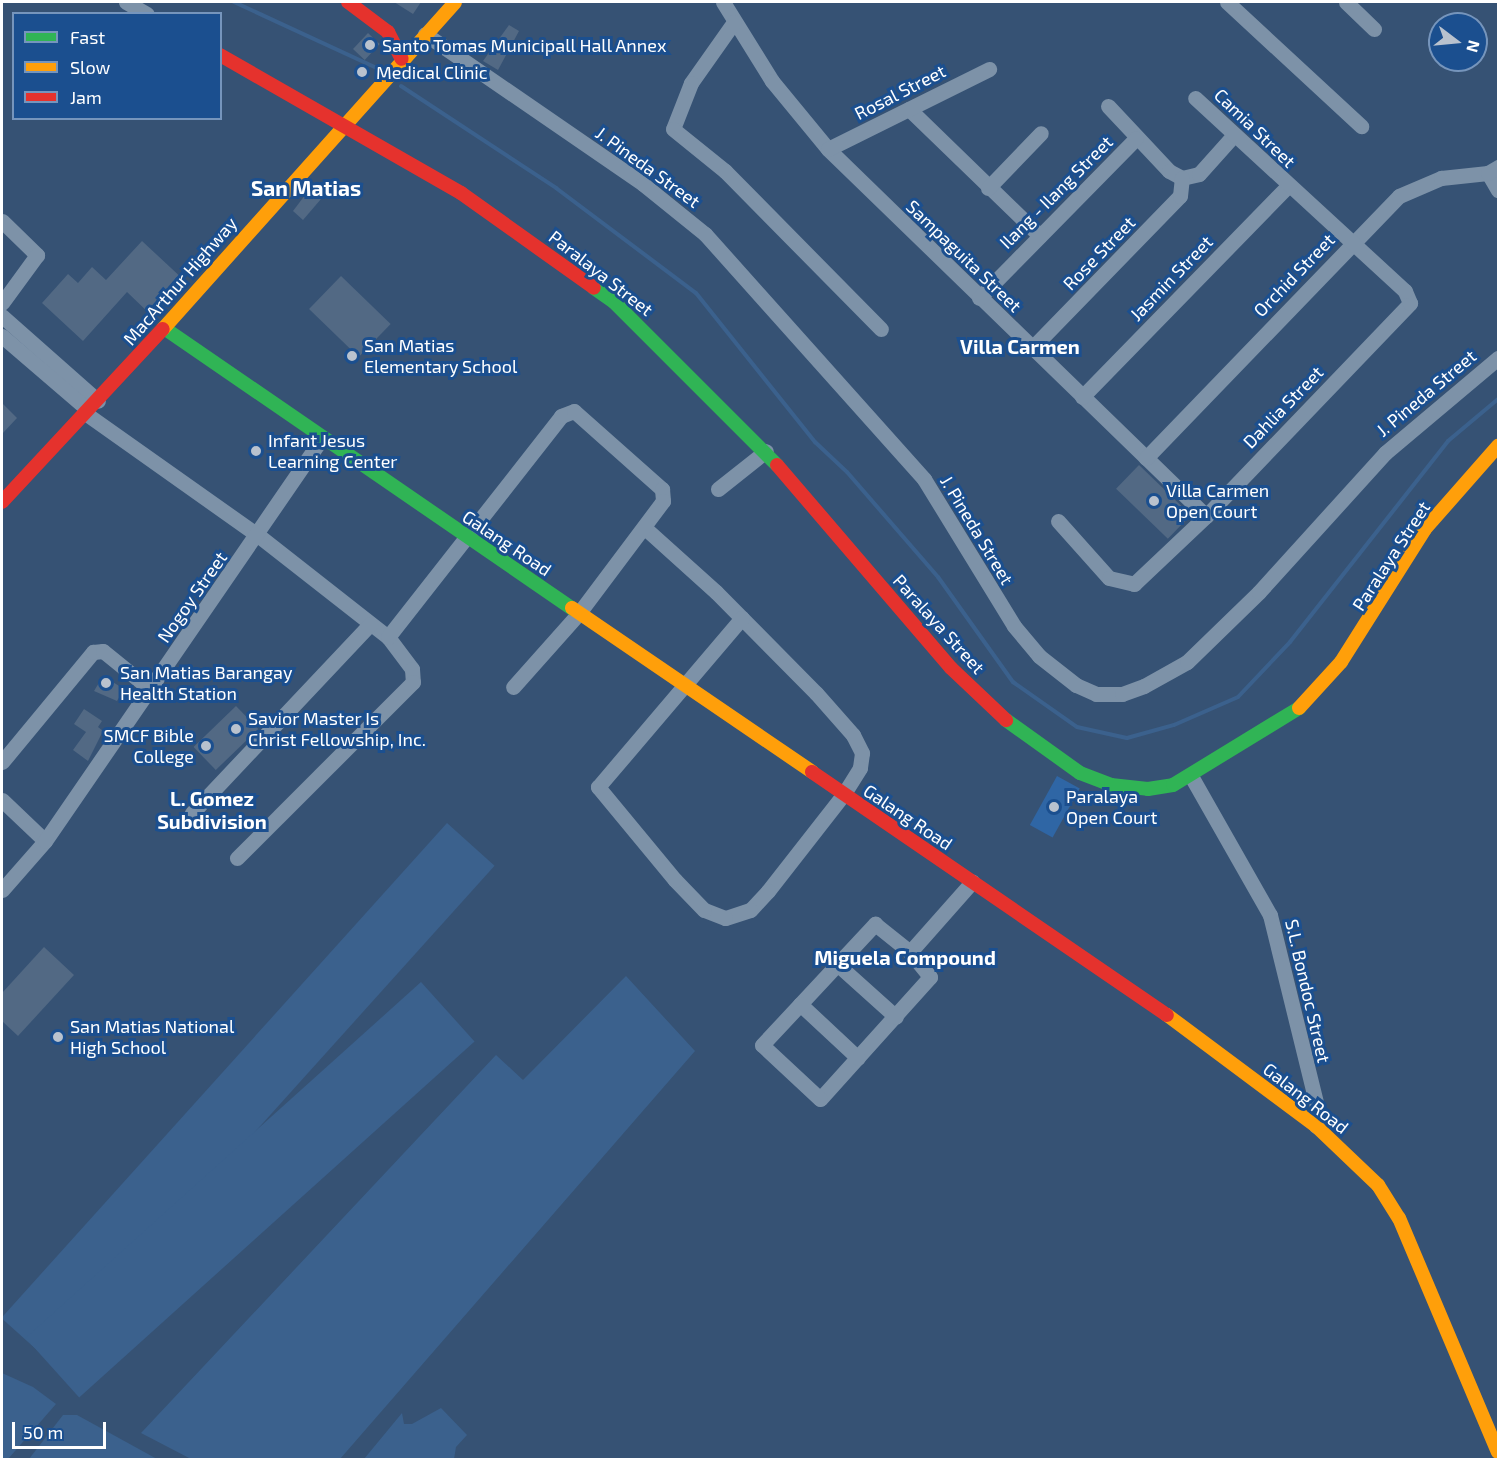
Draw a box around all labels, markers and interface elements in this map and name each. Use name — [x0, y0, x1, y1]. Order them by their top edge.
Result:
legend — [12, 12, 222, 120]
north arrow — [1428, 12, 1488, 72]
text: Fast — [70, 26, 105, 48]
place label: Santo Tomas Municipall Hall Annex — [382, 34, 668, 56]
marker: Santo Tomas Municipall Hall Annex — [363, 38, 377, 52]
text: N — [1463, 38, 1485, 55]
text: Slow — [70, 56, 110, 78]
street label: Rosal Street — [851, 60, 949, 124]
place label: Medical Clinic — [376, 61, 488, 83]
marker: Medical Clinic — [353, 63, 371, 81]
street label: Camia Street — [1210, 84, 1300, 172]
text: Jam — [70, 86, 102, 108]
street label: J. Pineda Street — [592, 122, 704, 212]
street label: Ilang - Ilang Street — [995, 131, 1117, 253]
district label: San Matias — [251, 175, 361, 201]
street label: Sampaguita Street — [902, 196, 1026, 316]
street label: MacArthur Highway — [118, 212, 242, 350]
street label: Rose Street — [1059, 212, 1139, 294]
street label: Paralaya Street — [545, 226, 657, 320]
street label: Orchid Street — [1249, 229, 1339, 321]
street label: Jasmin Street — [1125, 231, 1217, 325]
district label: Villa Carmen — [960, 334, 1080, 358]
place label: San Matias Elementary School — [364, 335, 518, 378]
street label: J. Pineda Street — [1372, 345, 1480, 441]
marker: San Matias Elementary School — [345, 349, 359, 363]
street label: Dahlia Street — [1238, 361, 1328, 453]
place label: Infant Jesus Learning Center — [268, 430, 398, 472]
marker: Infant Jesus Learning Center — [249, 444, 263, 458]
street label: J. Pineda Street — [936, 471, 1018, 589]
place label: Villa Carmen Open Court — [1166, 480, 1269, 522]
marker: Villa Carmen Open Court — [1147, 494, 1161, 508]
street label: Paralaya Street — [1348, 497, 1434, 615]
street label: Galang Road — [459, 505, 555, 581]
street label: Nogoy Street — [153, 547, 231, 647]
street label: Paralaya Street — [889, 570, 989, 678]
place label: San Matias Barangay Health Station — [120, 662, 292, 704]
marker: San Matias Barangay Health Station — [97, 674, 115, 692]
place label: Savior Master Is Christ Fellowship, Inc. — [248, 708, 426, 750]
marker: Savior Master Is Christ Fellowship, Inc. — [229, 722, 243, 736]
place label: SMCF Bible College — [103, 725, 194, 768]
marker: SMCF Bible College — [199, 739, 213, 753]
street label: Galang Road — [860, 779, 956, 855]
place label: Paralaya Open Court — [1066, 786, 1157, 828]
district label: L. Gomez Subdivision — [157, 787, 267, 834]
marker: Paralaya Open Court — [1047, 800, 1061, 814]
street label: S.L. Bondoc Street — [1281, 917, 1335, 1065]
district label: Miguela Compound — [814, 945, 996, 969]
place label: San Matias National High School — [70, 1016, 234, 1058]
marker: San Matias National High School — [51, 1030, 65, 1044]
street label: Galang Road — [1259, 1058, 1353, 1138]
scale bar — [15, 1410, 110, 1448]
text: 50 m — [23, 1421, 63, 1443]

